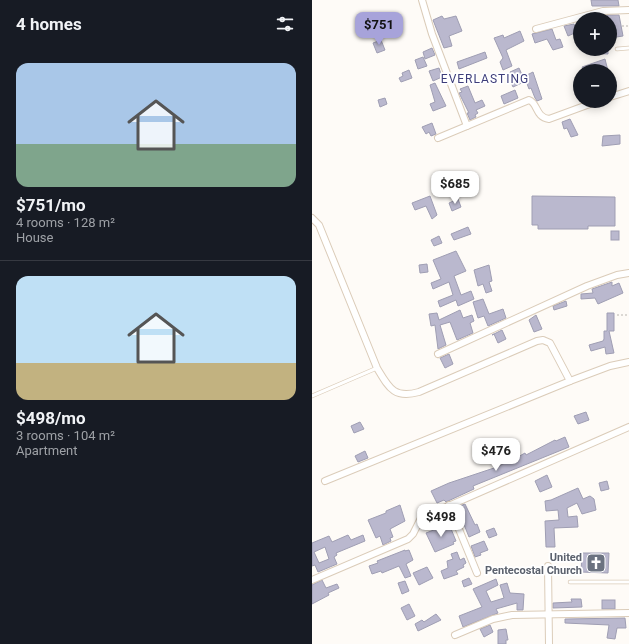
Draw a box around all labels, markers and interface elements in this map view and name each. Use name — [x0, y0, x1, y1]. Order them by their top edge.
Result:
pin: $751 — [355, 12, 403, 46]
map controls — [573, 12, 617, 108]
button: + — [573, 12, 617, 56]
icon: filters — [274, 13, 296, 35]
text: 4 homes — [16, 14, 82, 34]
text: $751 — [364, 17, 394, 32]
button: − — [573, 64, 617, 108]
district label: EVERLASTING — [441, 72, 529, 86]
icon: home — [120, 89, 192, 161]
pin: $685 — [431, 171, 479, 205]
text: $685 — [440, 176, 470, 191]
text: $751/mo — [16, 195, 86, 215]
text: 4 rooms · 128 m² — [16, 215, 115, 230]
text: House — [16, 230, 53, 245]
icon: home — [120, 302, 192, 374]
text: $498/mo — [16, 408, 86, 428]
text: 3 rooms · 104 m² — [16, 428, 115, 443]
pin: $476 — [472, 438, 520, 472]
text: Apartment — [16, 443, 78, 458]
text: $476 — [481, 443, 511, 458]
pin: $498 — [417, 504, 465, 538]
text: $498 — [426, 509, 456, 524]
place label: United Pentecostal Church — [485, 551, 582, 577]
church icon: United Pentecostal Church — [585, 552, 607, 574]

